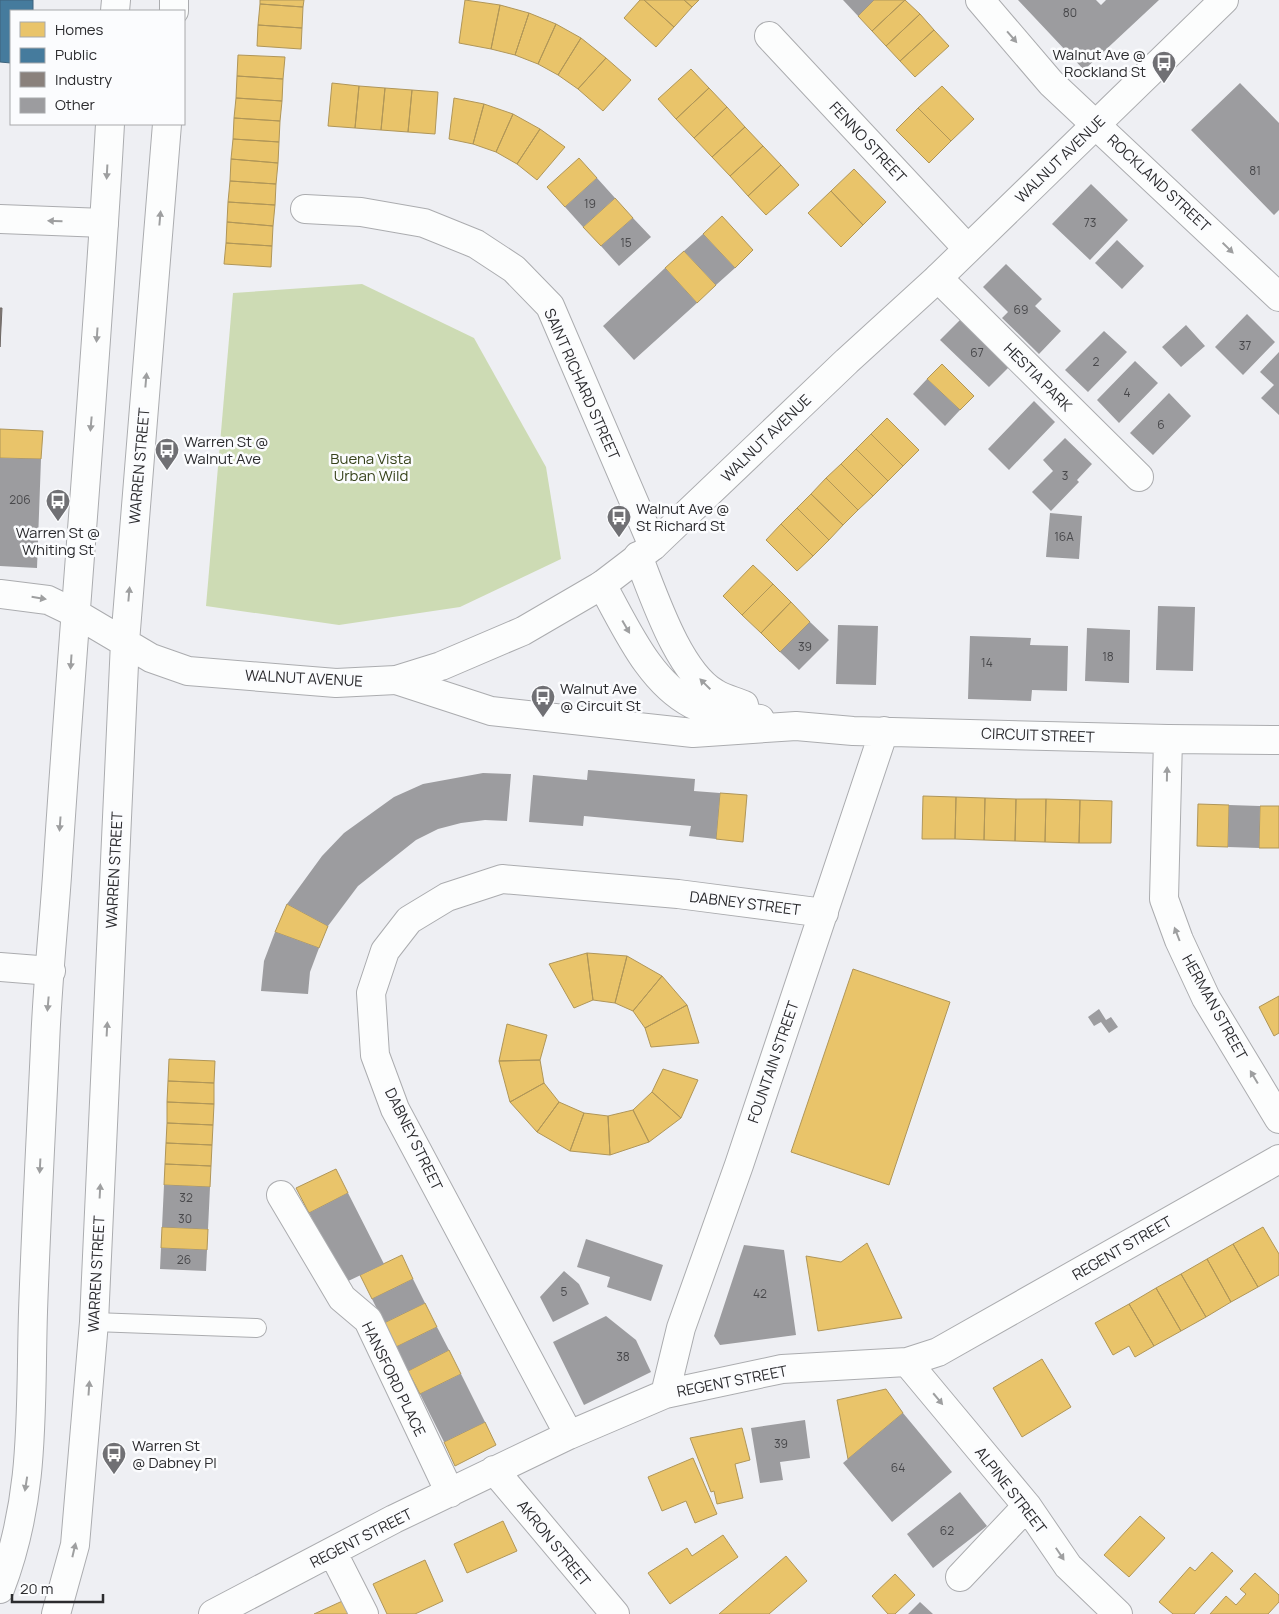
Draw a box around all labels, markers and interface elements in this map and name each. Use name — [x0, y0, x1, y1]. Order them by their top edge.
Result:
house number: 80 — [1063, 4, 1077, 21]
legend — [10, 10, 185, 125]
text: Homes — [55, 19, 104, 40]
one-way arrow — [1006, 31, 1017, 43]
text: Public — [55, 44, 97, 65]
place label: Walnut Ave @ Rockland St — [1052, 44, 1146, 82]
bus stop icon: Walnut Ave @ Rockland St — [1151, 50, 1177, 84]
text: Industry — [55, 69, 112, 90]
text: Other — [55, 94, 96, 115]
street label: FENNO STREET — [825, 97, 911, 187]
street label: WALNUT AVENUE — [1010, 111, 1110, 207]
street label: ROCKLAND STREET — [1103, 130, 1215, 236]
house number: 81 — [1249, 162, 1261, 179]
one-way arrow — [102, 165, 110, 181]
house number: 19 — [584, 195, 596, 212]
one-way arrow — [156, 209, 164, 225]
house number: 73 — [1084, 214, 1096, 231]
one-way arrow — [47, 217, 63, 225]
house number: 15 — [620, 234, 632, 251]
one-way arrow — [1222, 242, 1234, 254]
house number: 69 — [1014, 301, 1028, 318]
street label: SAINT RICHARD STREET — [539, 305, 625, 463]
one-way arrow — [93, 327, 101, 343]
house number: 37 — [1239, 337, 1251, 354]
street label: HESTIA PARK — [999, 338, 1077, 416]
house number: 67 — [970, 344, 984, 361]
house number: 2 — [1093, 353, 1100, 370]
one-way arrow — [143, 371, 151, 387]
house number: 4 — [1123, 384, 1131, 401]
street label: WALNUT AVENUE — [716, 390, 816, 486]
street label: WARREN STREET — [123, 407, 155, 525]
one-way arrow — [87, 416, 95, 432]
house number: 6 — [1157, 416, 1165, 433]
place label: Warren St @ Walnut Ave — [184, 431, 269, 469]
bus stop icon: Warren St @ Walnut Ave — [154, 437, 180, 471]
park label: Buena Vista Urban Wild — [330, 448, 412, 486]
house number: 3 — [1062, 467, 1068, 484]
bus stop icon: Warren St @ Whiting St — [45, 488, 71, 522]
house number: 206 — [9, 491, 31, 508]
place label: Walnut Ave @ St Richard St — [636, 498, 730, 536]
bus stop icon: Walnut Ave @ St Richard St — [606, 504, 632, 538]
place label: Warren St @ Whiting St — [16, 522, 100, 560]
house number: 16A — [1054, 528, 1074, 545]
one-way arrow — [126, 586, 134, 602]
one-way arrow — [31, 595, 47, 603]
one-way arrow — [622, 621, 631, 634]
house number: 39 — [798, 638, 812, 655]
house number: 18 — [1102, 648, 1114, 665]
one-way arrow — [67, 654, 75, 670]
house number: 14 — [981, 654, 993, 671]
street label: WALNUT AVENUE — [245, 664, 363, 692]
place label: Walnut Ave @ Circuit St — [560, 678, 641, 716]
one-way arrow — [699, 678, 711, 690]
bus stop icon: Walnut Ave @ Circuit St — [530, 684, 556, 718]
street label: CIRCUIT STREET — [981, 723, 1095, 747]
one-way arrow — [1163, 765, 1171, 781]
street label: WARREN STREET — [100, 811, 128, 929]
one-way arrow — [56, 816, 64, 832]
street label: DABNEY STREET — [688, 886, 802, 920]
one-way arrow — [1173, 926, 1181, 941]
street label: HERMAN STREET — [1177, 951, 1253, 1063]
one-way arrow — [44, 996, 52, 1012]
street label: FOUNTAIN STREET — [742, 998, 804, 1126]
one-way arrow — [104, 1021, 112, 1037]
one-way arrow — [1249, 1070, 1258, 1083]
street label: DABNEY STREET — [380, 1084, 448, 1194]
one-way arrow — [36, 1158, 44, 1174]
one-way arrow — [96, 1183, 104, 1199]
house number: 32 — [179, 1189, 193, 1206]
house number: 30 — [178, 1210, 192, 1227]
street label: REGENT STREET — [1068, 1211, 1176, 1285]
street label: WARREN STREET — [82, 1215, 110, 1333]
house number: 26 — [177, 1251, 191, 1268]
house number: 5 — [561, 1283, 568, 1300]
house number: 42 — [753, 1285, 767, 1302]
street label: HANSFORD PLACE — [357, 1318, 431, 1440]
house number: 38 — [616, 1348, 630, 1365]
street label: REGENT STREET — [675, 1360, 789, 1402]
one-way arrow — [86, 1380, 94, 1396]
one-way arrow — [932, 1393, 944, 1405]
place label: Warren St @ Dabney Pl — [132, 1435, 217, 1473]
house number: 39 — [774, 1435, 788, 1452]
bus stop icon: Warren St @ Dabney Pl — [101, 1441, 127, 1475]
street label: ALPINE STREET — [970, 1442, 1052, 1538]
house number: 64 — [891, 1459, 905, 1476]
one-way arrow — [22, 1477, 30, 1493]
street label: AKRON STREET — [513, 1495, 595, 1591]
street label: REGENT STREET — [306, 1503, 416, 1573]
house number: 62 — [940, 1522, 954, 1539]
one-way arrow — [70, 1543, 78, 1558]
one-way arrow — [1055, 1548, 1065, 1561]
scale bar — [12, 1572, 104, 1604]
text: 20 m — [20, 1578, 53, 1599]

